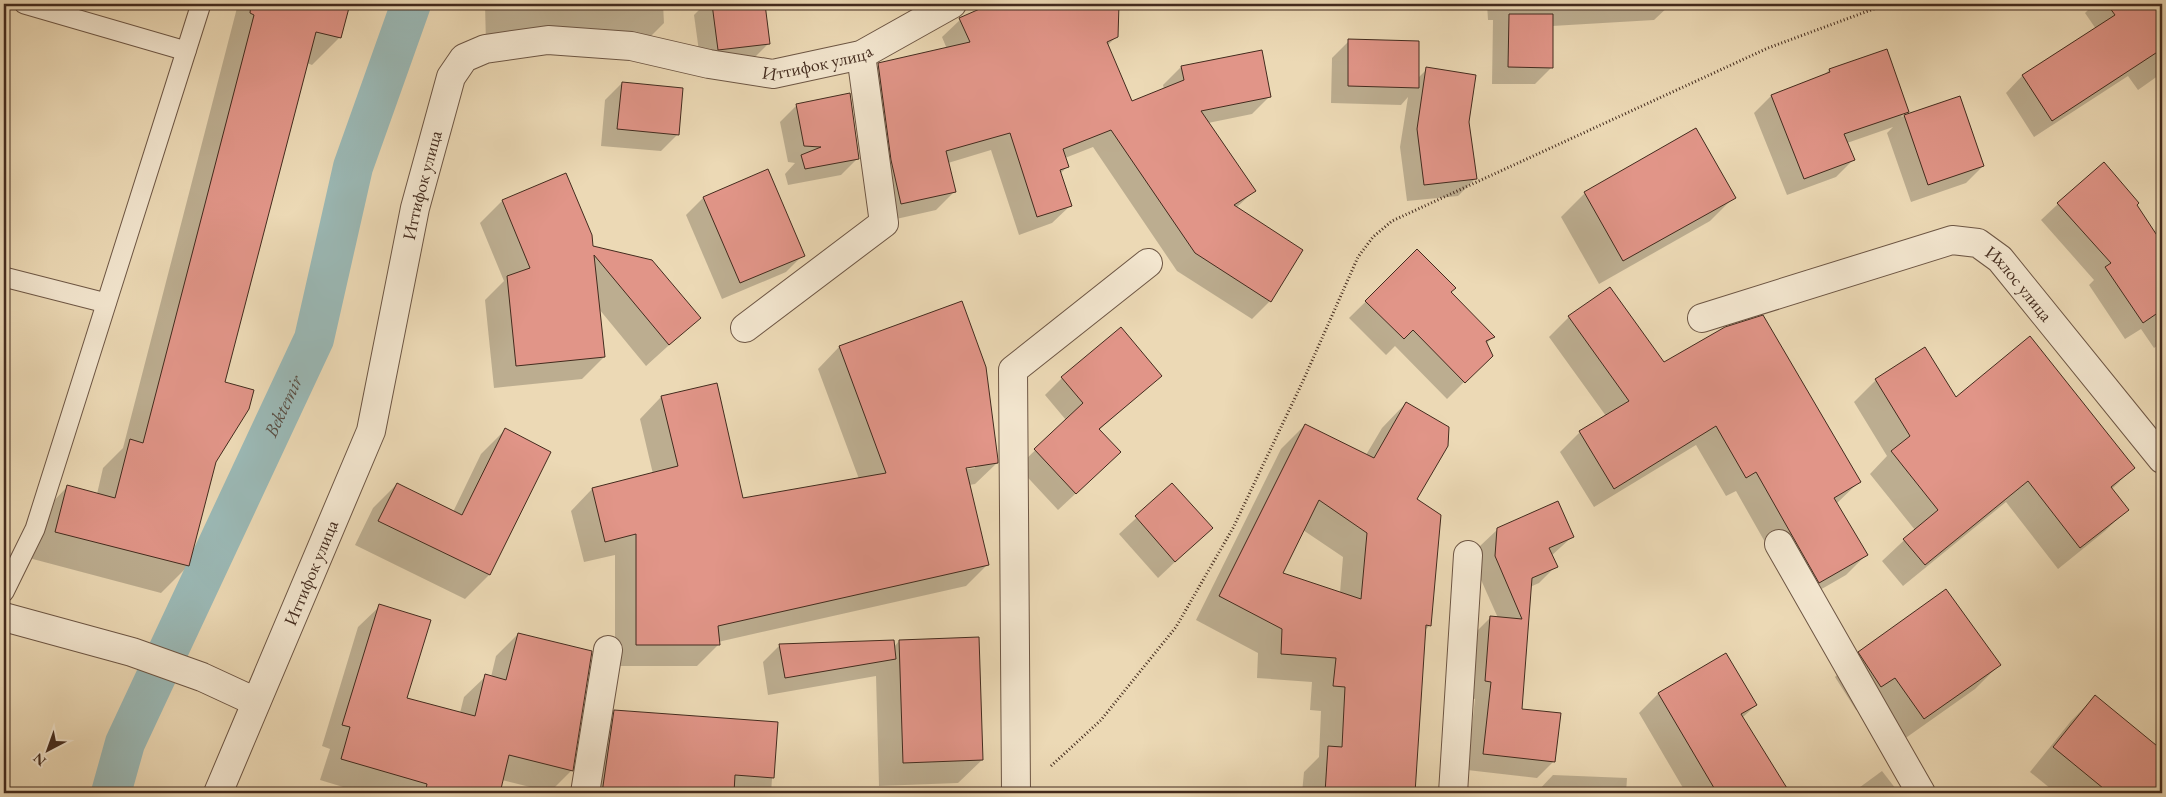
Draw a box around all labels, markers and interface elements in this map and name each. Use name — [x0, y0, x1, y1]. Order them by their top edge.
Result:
street label: Иттифок улица — [760, 39, 877, 85]
street label: Иттифок улица — [397, 127, 447, 242]
street label: Ихлос улица — [1981, 240, 2058, 327]
water label: Bektemir — [258, 371, 309, 442]
street label: Иттифок улица — [278, 516, 343, 629]
north arrow — [22, 724, 72, 774]
text: N — [29, 749, 50, 770]

